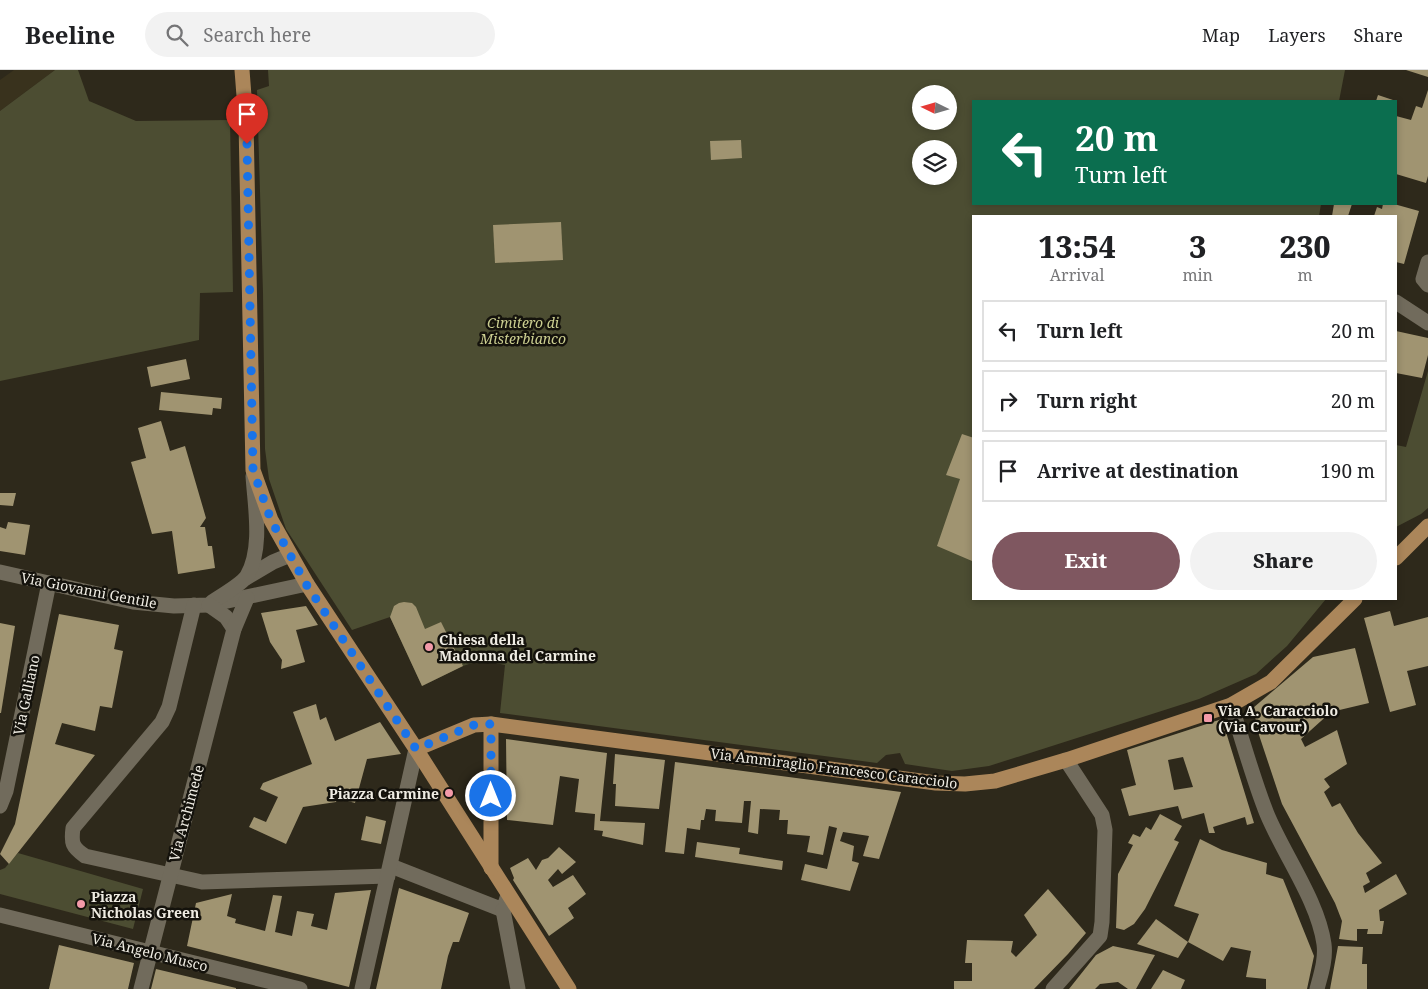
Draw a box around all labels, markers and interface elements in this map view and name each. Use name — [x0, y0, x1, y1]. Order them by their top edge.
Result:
search box — [145, 12, 495, 57]
text: Beeline — [25, 18, 115, 51]
icon: search — [163, 21, 191, 49]
text: Search here — [203, 22, 311, 48]
text: Map — [1202, 23, 1240, 47]
text: Layers — [1268, 23, 1326, 47]
text: Share — [1354, 23, 1403, 47]
north arrow — [912, 85, 958, 130]
map controls — [912, 85, 957, 185]
pin — [226, 93, 268, 144]
icon: arrive — [233, 100, 261, 128]
text: 20 m — [1075, 114, 1158, 161]
icon: left — [992, 120, 1057, 185]
button: layers — [912, 140, 957, 185]
text: Turn left — [1075, 159, 1167, 189]
text: 13:54 — [1039, 226, 1116, 267]
text: 3 — [1189, 226, 1206, 267]
text: 230 — [1279, 226, 1330, 267]
text: Arrival — [1050, 264, 1105, 286]
text: min — [1182, 264, 1213, 286]
text: m — [1297, 264, 1313, 286]
park label: Cimitero di Misterbianco — [479, 313, 566, 348]
icon: left — [994, 317, 1022, 345]
text: Turn left — [1037, 318, 1123, 344]
text: 20 m — [1331, 318, 1375, 344]
icon: right — [994, 387, 1022, 415]
text: Turn right — [1037, 388, 1137, 414]
text: 20 m — [1331, 388, 1375, 414]
icon: arrive — [994, 457, 1022, 485]
text: Arrive at destination — [1037, 458, 1239, 484]
text: 190 m — [1320, 458, 1375, 484]
button: Exit — [992, 532, 1180, 590]
button: Share — [1190, 532, 1377, 590]
street label: Via Giovanni Gentile — [19, 568, 159, 612]
place label: Chiesa della Madonna del Carmine — [439, 630, 596, 665]
marker: Chiesa della Madonna del Carmine — [423, 641, 435, 653]
street label: Via Galliano — [8, 653, 44, 737]
place label: Via A. Caracciolo (Via Cavour) — [1218, 701, 1338, 736]
marker: Via A. Caracciolo (Via Cavour) — [1202, 712, 1214, 724]
street label: Via Ammiraglio Francesco Caracciolo — [709, 743, 959, 793]
street label: Via Archimede — [164, 763, 208, 863]
position arrow — [464, 769, 516, 821]
place label: Piazza Carmine — [329, 784, 439, 803]
marker: Piazza Carmine — [443, 787, 455, 799]
place label: Piazza Nicholas Green — [91, 887, 199, 922]
marker: Piazza Nicholas Green — [75, 898, 87, 910]
street label: Via Angelo Musco — [90, 928, 210, 976]

